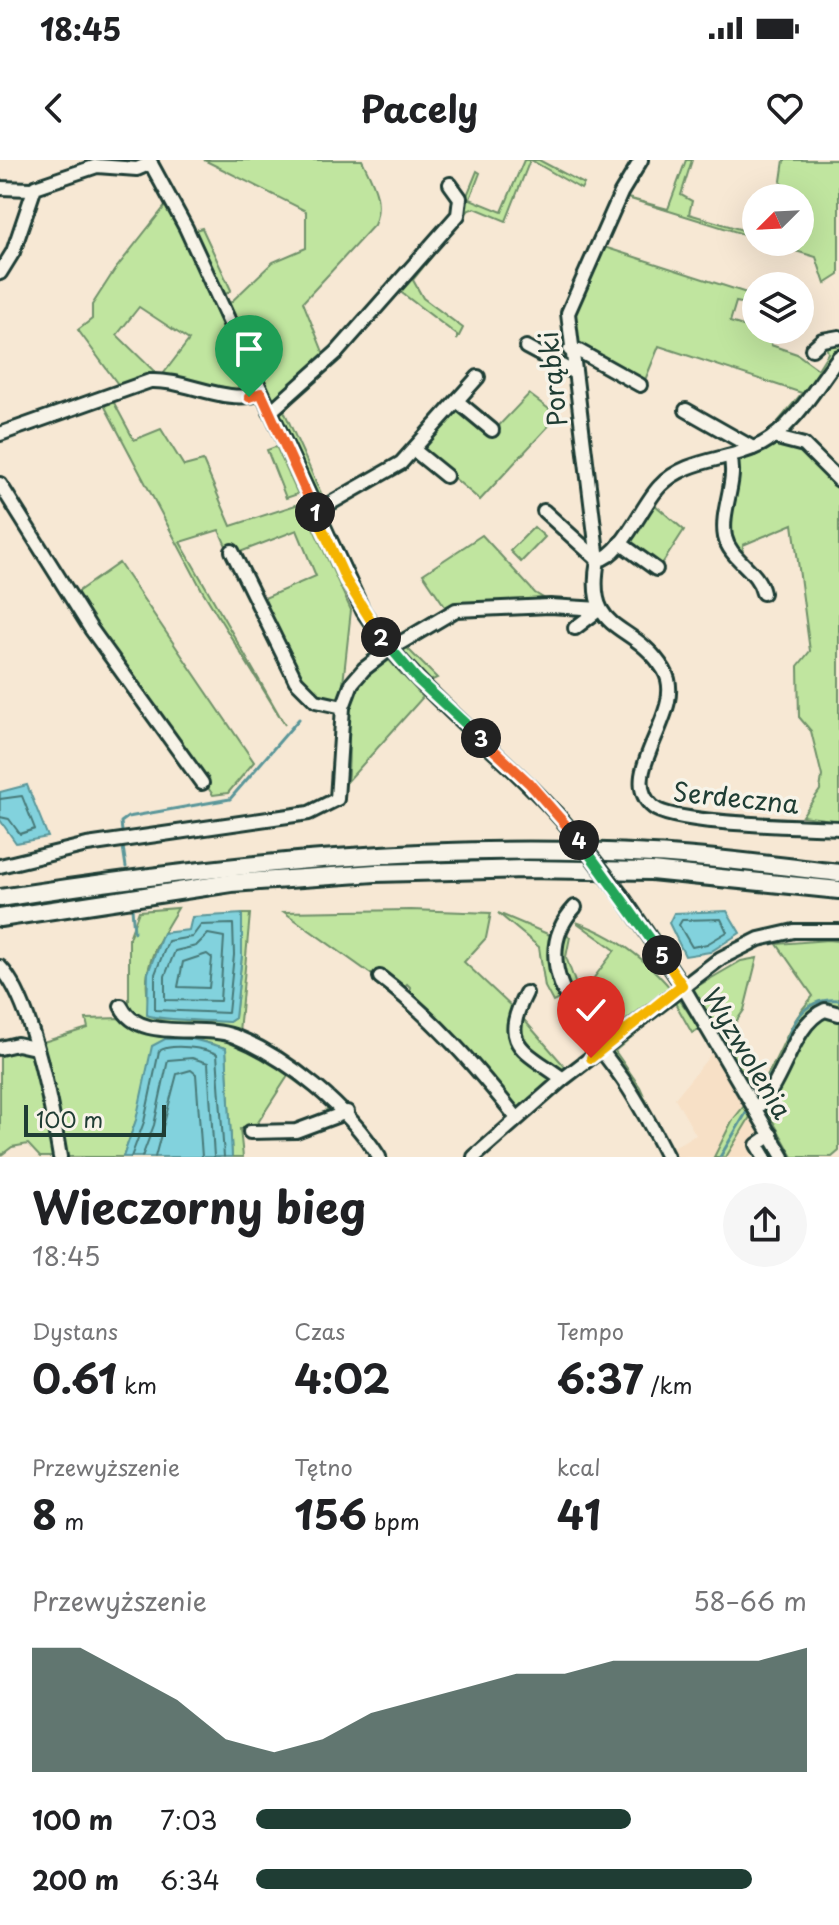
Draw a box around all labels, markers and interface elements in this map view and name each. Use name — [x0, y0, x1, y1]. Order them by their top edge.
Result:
text: 18:45 — [40, 6, 121, 51]
text: Pacely — [361, 81, 478, 135]
icon: back — [32, 86, 76, 130]
icon: heart — [763, 86, 807, 130]
north arrow — [742, 184, 814, 256]
map controls — [742, 184, 814, 344]
button: layers — [742, 272, 814, 344]
pin — [215, 315, 283, 397]
icon: arrive — [227, 327, 271, 371]
street label: Porąbki — [528, 330, 576, 428]
pin: 1 — [295, 492, 335, 532]
text: 1 — [310, 495, 320, 528]
pin: 2 — [361, 617, 401, 657]
text: 2 — [373, 620, 389, 653]
pin: 3 — [461, 718, 501, 758]
text: 3 — [474, 721, 488, 754]
street label: Serdeczna — [671, 771, 802, 823]
pin: 4 — [559, 820, 599, 860]
text: 4 — [572, 823, 586, 856]
pin: 5 — [642, 935, 682, 975]
text: 5 — [655, 938, 669, 971]
pin — [557, 976, 625, 1058]
street label: Wyzwolenia — [693, 980, 803, 1126]
icon: check — [569, 988, 613, 1032]
scale bar — [24, 1101, 166, 1137]
text: 100 m — [36, 1102, 103, 1135]
text: Wieczorny bieg — [32, 1173, 366, 1239]
button: share — [723, 1183, 807, 1267]
text: 18:45 — [32, 1236, 101, 1275]
text: Dystans — [32, 1314, 118, 1347]
text: Czas — [294, 1314, 345, 1347]
text: Tempo — [557, 1314, 624, 1347]
text: 0.61 — [32, 1347, 117, 1408]
text: 4:02 — [294, 1347, 390, 1408]
text: 6:37 — [557, 1347, 643, 1408]
text: km — [117, 1368, 157, 1401]
text: /km — [643, 1368, 693, 1401]
text: Przewyższenie — [32, 1450, 180, 1483]
text: Tętno — [294, 1450, 353, 1483]
text: kcal — [557, 1450, 601, 1483]
text: 8 — [32, 1483, 57, 1544]
text: 156 — [294, 1483, 367, 1544]
text: 41 — [557, 1483, 601, 1544]
text: m — [57, 1504, 84, 1537]
text: bpm — [367, 1504, 420, 1537]
text: Przewyższenie — [32, 1581, 207, 1620]
text: 58–66 m — [693, 1581, 807, 1620]
text: 100 m — [32, 1800, 113, 1839]
text: 7:03 — [160, 1800, 217, 1839]
text: 200 m — [32, 1860, 119, 1899]
text: 6:34 — [160, 1860, 220, 1899]

